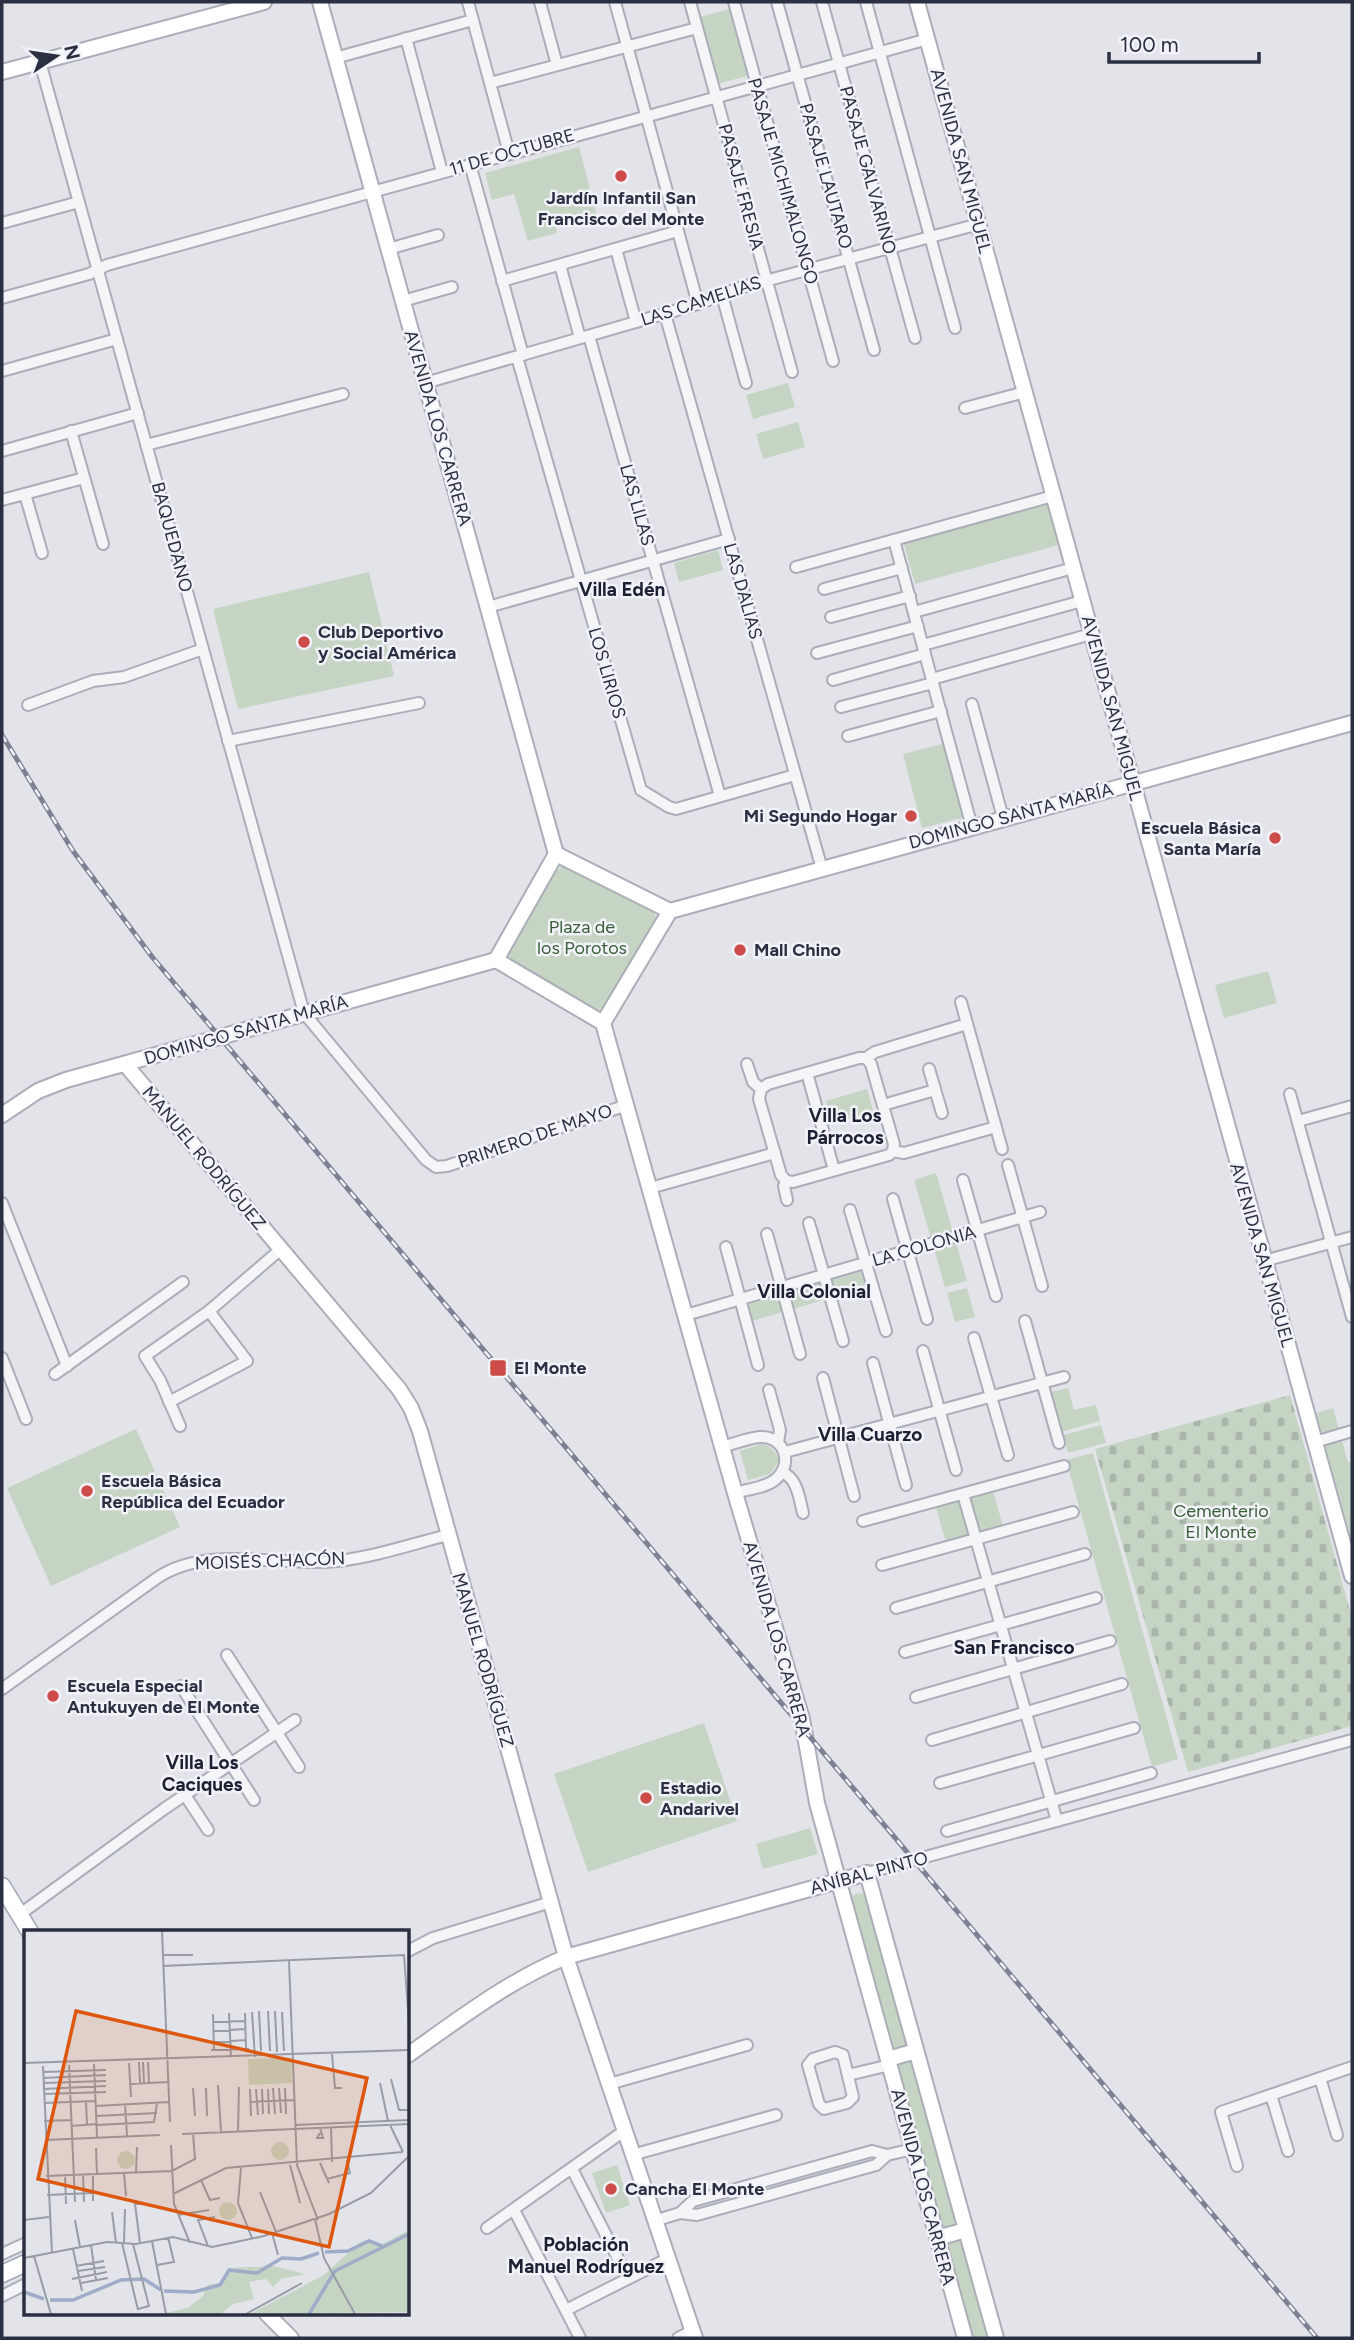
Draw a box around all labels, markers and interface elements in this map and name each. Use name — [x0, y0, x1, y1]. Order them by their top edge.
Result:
north arrow — [21, 21, 91, 91]
scale bar — [1109, 21, 1260, 65]
text: 100 m — [1120, 32, 1179, 57]
text: N — [59, 43, 85, 62]
street label: AVENIDA SAN MIGUEL — [926, 66, 996, 256]
street label: PASAJE MICHIMALONGO — [743, 75, 823, 287]
street label: PASAJE GALVARINO — [835, 83, 901, 257]
street label: PASAJE LAUTARO — [795, 101, 857, 251]
street label: PASAJE FRESIA — [714, 121, 768, 253]
street label: 11 DE OCTUBRE — [447, 124, 577, 180]
marker: Jardín Infantil San Francisco del Monte — [613, 168, 629, 184]
place label: Jardín Infantil San Francisco del Monte — [538, 187, 704, 230]
street label: LAS CAMELIAS — [638, 271, 764, 331]
street label: AVENIDA LOS CARRERA — [399, 328, 477, 528]
street label: LAS LILAS — [615, 462, 659, 548]
street label: BAQUEDANO — [147, 480, 197, 594]
street label: LAS DALIAS — [719, 540, 767, 642]
district label: Villa Edén — [579, 578, 665, 601]
street label: AVENIDA SAN MIGUEL — [1077, 613, 1147, 803]
place label: Club Deportivo y Social América — [318, 621, 456, 664]
street label: LOS LIRIOS — [583, 625, 631, 721]
marker: Club Deportivo y Social América — [296, 634, 312, 650]
street label: DOMINGO SANTA MARÍA — [906, 778, 1116, 854]
place label: Mi Segundo Hogar — [744, 805, 897, 827]
marker: Mi Segundo Hogar — [903, 808, 919, 824]
place label: Escuela Básica Santa María — [1141, 817, 1261, 860]
marker: Escuela Básica Santa María — [1267, 830, 1283, 846]
park label: Plaza de los Porotos — [537, 916, 627, 959]
place label: Mall Chino — [754, 939, 841, 961]
marker: Mall Chino — [732, 942, 748, 958]
street label: DOMINGO SANTA MARÍA — [142, 990, 350, 1070]
street label: MANUEL RODRÍGUEZ — [137, 1082, 271, 1234]
street label: PRIMERO DE MAYO — [455, 1099, 615, 1173]
district label: Villa Los Párrocos — [806, 1104, 884, 1149]
street label: AVENIDA SAN MIGUEL — [1225, 1160, 1299, 1350]
street label: LA COLONIA — [870, 1221, 978, 1271]
district label: Villa Colonial — [757, 1280, 871, 1303]
place label: El Monte — [514, 1357, 586, 1379]
marker: El Monte — [488, 1358, 508, 1378]
district label: Villa Cuarzo — [818, 1423, 922, 1446]
place label: Escuela Básica República del Ecuador — [101, 1470, 285, 1513]
marker: Escuela Básica República del Ecuador — [79, 1483, 95, 1499]
park label: Cementerio El Monte — [1173, 1500, 1269, 1543]
street label: AVENIDA LOS CARRERA — [738, 1539, 816, 1739]
street label: MOISÉS CHACÓN — [194, 1547, 346, 1575]
street label: MANUEL RODRÍGUEZ — [447, 1570, 519, 1750]
district label: San Francisco — [953, 1636, 1075, 1659]
place label: Escuela Especial Antukuyen de El Monte — [67, 1675, 259, 1718]
marker: Escuela Especial Antukuyen de El Monte — [45, 1688, 61, 1704]
district label: Villa Los Caciques — [162, 1751, 242, 1796]
place label: Estadio Andarivel — [660, 1777, 739, 1820]
marker: Estadio Andarivel — [638, 1790, 654, 1806]
street label: ANÍBAL PINTO — [808, 1847, 930, 1899]
inset map — [24, 1930, 410, 2316]
street label: AVENIDA LOS CARRERA — [886, 2086, 960, 2288]
place label: Cancha El Monte — [625, 2178, 764, 2200]
marker: Cancha El Monte — [603, 2181, 619, 2197]
district label: Población Manuel Rodríguez — [508, 2233, 664, 2278]

